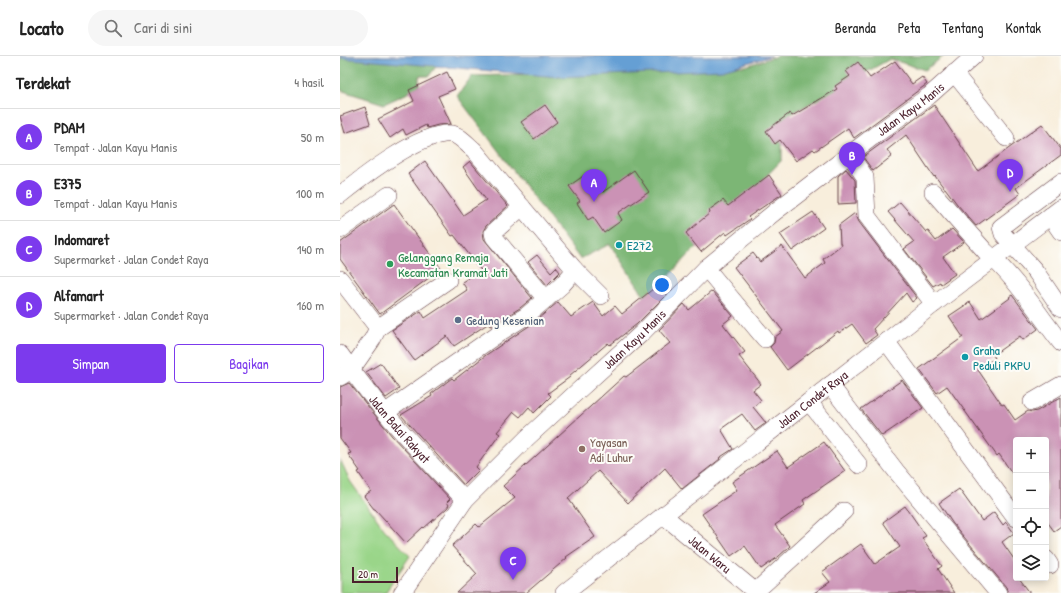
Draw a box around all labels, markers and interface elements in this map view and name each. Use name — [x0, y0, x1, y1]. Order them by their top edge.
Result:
search box — [88, 10, 368, 46]
text: Locato — [20, 15, 64, 41]
icon: search — [102, 17, 124, 39]
text: Cari di sini — [134, 17, 192, 38]
text: Beranda — [835, 18, 876, 37]
text: Peta — [898, 18, 920, 37]
text: Tentang — [942, 18, 984, 37]
text: Kontak — [1006, 18, 1041, 37]
text: Terdekat — [16, 71, 70, 94]
text: 4 hasil — [294, 73, 324, 91]
street label: Jalan Kayu Manis — [873, 78, 948, 140]
text: PDAM — [54, 117, 85, 138]
text: A — [26, 128, 32, 146]
text: 50 m — [301, 128, 324, 146]
text: Tempat · Jalan Kayu Manis — [54, 138, 177, 156]
pin: B — [839, 142, 865, 175]
pin: D — [997, 159, 1023, 192]
pin: A — [581, 169, 607, 202]
text: E375 — [54, 173, 81, 194]
text: B — [26, 184, 32, 202]
text: 100 m — [296, 184, 324, 202]
text: Tempat · Jalan Kayu Manis — [54, 194, 177, 212]
text: Indomaret — [54, 229, 109, 250]
place label: E272 — [627, 236, 651, 254]
text: C — [25, 240, 33, 258]
text: 140 m — [297, 240, 324, 258]
marker: E272 — [614, 240, 624, 250]
place label: Gelanggang Remaja Kecamatan Kramat Jati — [398, 248, 508, 281]
text: Supermarket · Jalan Condet Raya — [54, 250, 208, 268]
marker: Gelanggang Remaja Kecamatan Kramat Jati — [385, 259, 395, 269]
your location — [652, 275, 672, 295]
text: Alfamart — [54, 285, 104, 306]
text: D — [26, 296, 32, 314]
text: 160 m — [296, 296, 324, 314]
street label: Jalan Kayu Manis — [599, 305, 670, 373]
text: Supermarket · Jalan Condet Raya — [54, 306, 208, 324]
place label: Gedung Kesenian — [466, 311, 544, 329]
marker: Gedung Kesenian — [453, 315, 463, 325]
place label: Graha Peduli PKPU — [973, 341, 1031, 374]
button: Simpan — [16, 344, 166, 383]
button: Bagikan — [174, 344, 324, 383]
marker: Graha Peduli PKPU — [960, 352, 970, 362]
street label: Jalan Condet Raya — [773, 366, 851, 432]
street label: Jalan Balai Rakyat — [365, 391, 435, 467]
place label: Yayasan Adi Luhur — [590, 433, 633, 466]
map controls — [1013, 437, 1049, 581]
button: + — [1013, 437, 1049, 473]
marker: Yayasan Adi Luhur — [577, 444, 587, 454]
button: − — [1013, 473, 1049, 509]
button: locate — [1013, 509, 1049, 545]
street label: Jalan Waru — [685, 531, 735, 577]
button: layers — [1013, 545, 1049, 581]
pin: C — [500, 547, 526, 580]
scale bar — [352, 565, 398, 584]
text: 20 m — [358, 567, 378, 581]

